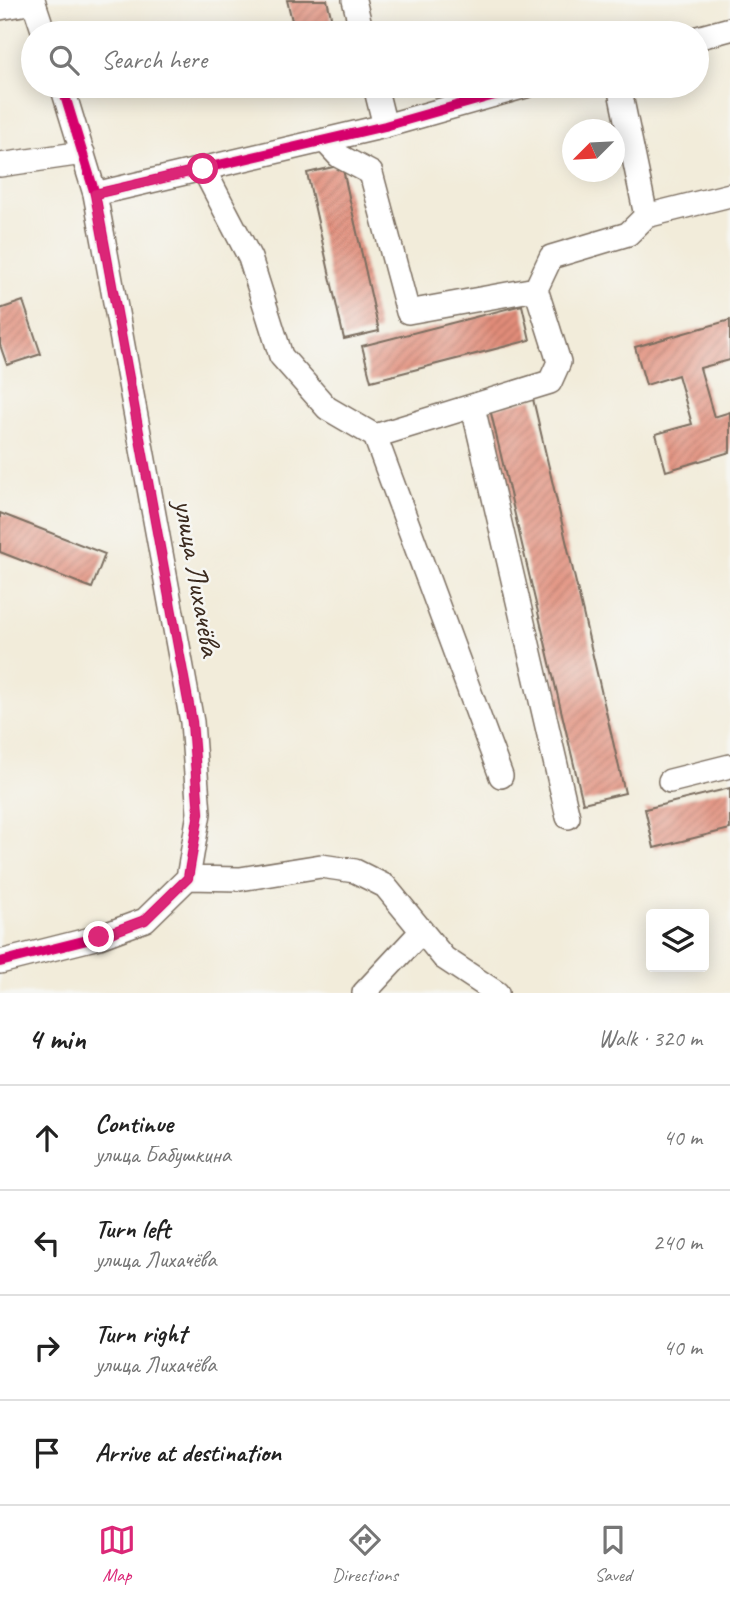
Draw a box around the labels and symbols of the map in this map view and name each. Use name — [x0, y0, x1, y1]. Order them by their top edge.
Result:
north arrow — [562, 119, 625, 182]
route start — [187, 153, 218, 184]
street label: улица Лихачёва — [165, 495, 231, 661]
route end — [83, 921, 114, 952]

